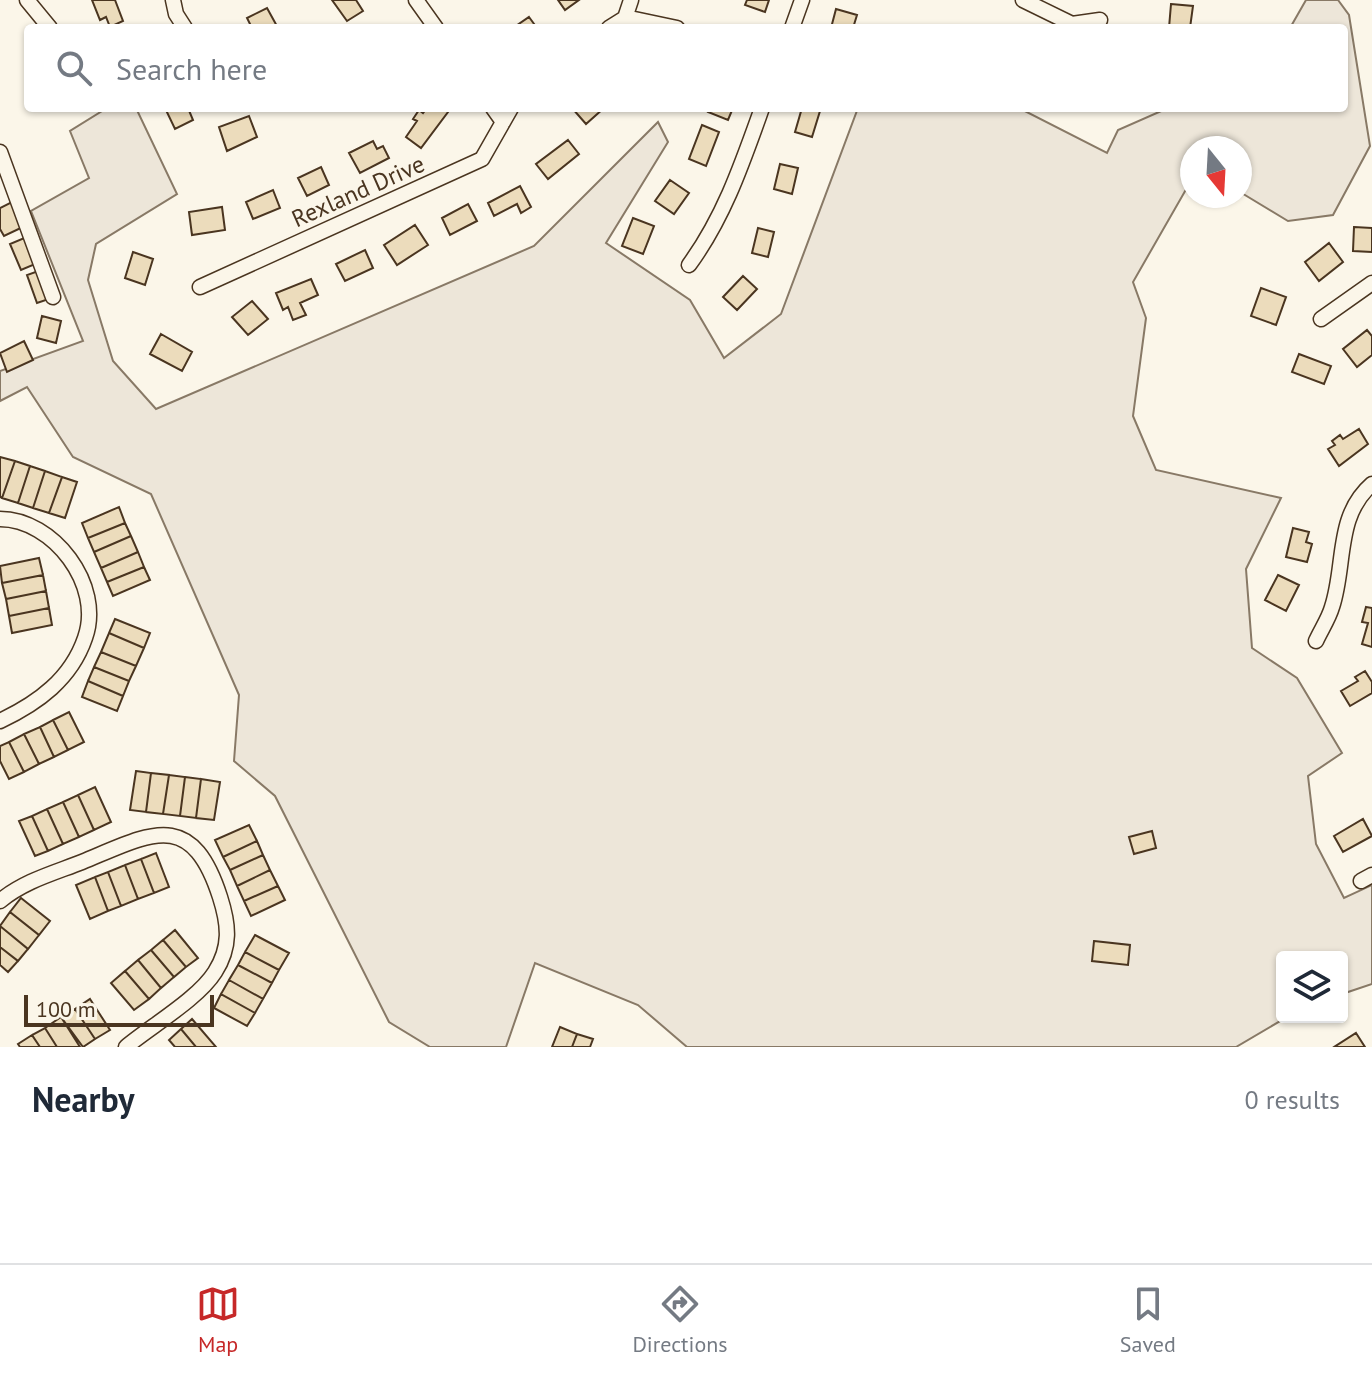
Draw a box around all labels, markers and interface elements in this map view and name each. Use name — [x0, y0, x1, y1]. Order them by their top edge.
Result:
search box — [24, 24, 1348, 112]
icon: search — [52, 46, 96, 90]
text: Search here — [116, 49, 267, 88]
north arrow — [1180, 136, 1252, 208]
street label: Rexland Drive — [287, 148, 429, 234]
map controls — [1276, 951, 1348, 1023]
button: layers — [1276, 951, 1348, 1023]
scale bar — [24, 991, 214, 1027]
text: 100 m — [36, 995, 96, 1023]
text: Nearby — [32, 1077, 134, 1121]
text: 0 results — [1245, 1083, 1340, 1116]
tab: Map — [196, 1282, 240, 1358]
tab: Directions — [632, 1282, 728, 1358]
tab: Saved — [1120, 1282, 1176, 1358]

